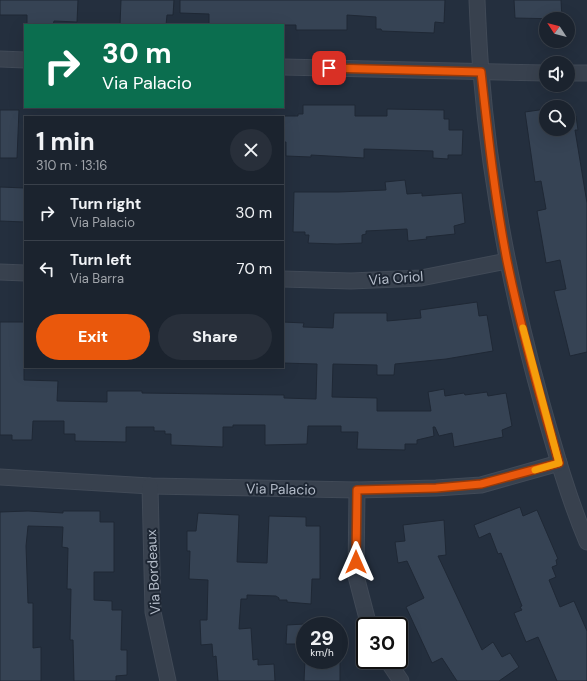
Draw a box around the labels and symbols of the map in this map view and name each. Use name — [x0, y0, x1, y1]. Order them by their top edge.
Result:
north arrow — [539, 12, 575, 48]
pin — [312, 51, 346, 85]
street label: Via Oriol — [368, 267, 424, 289]
street label: Via Palacio — [246, 479, 316, 499]
street label: Via Bordeaux — [142, 529, 164, 615]
position arrow — [335, 541, 377, 583]
speed limit sign: 30 — [356, 617, 408, 669]

